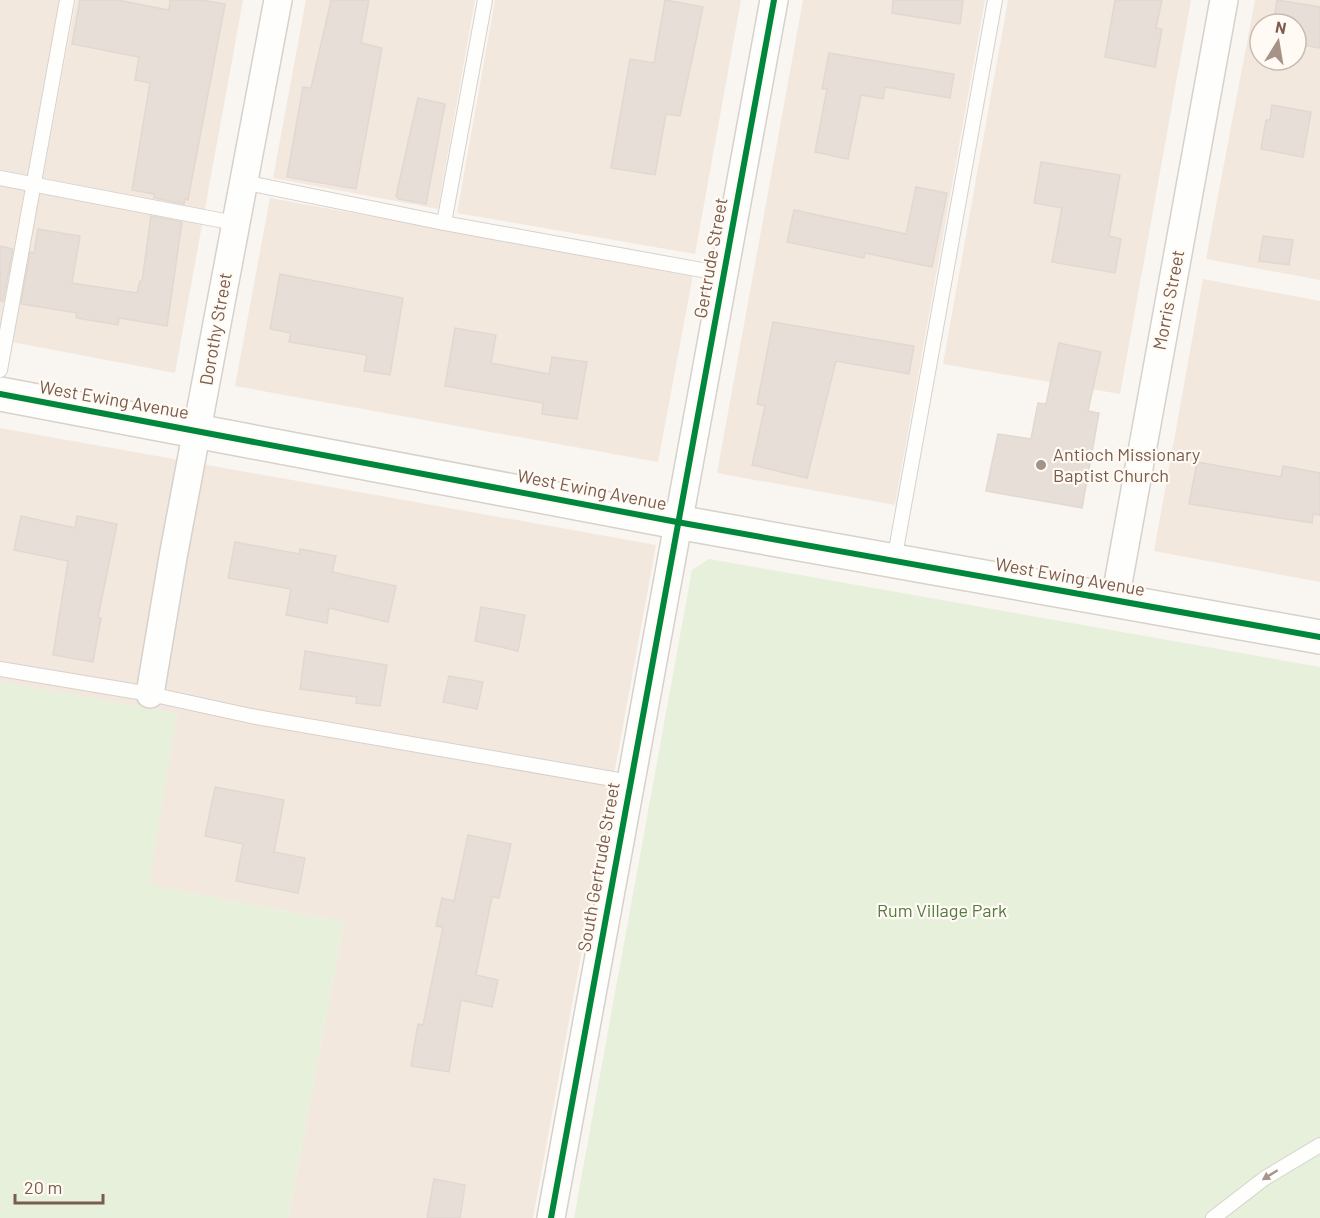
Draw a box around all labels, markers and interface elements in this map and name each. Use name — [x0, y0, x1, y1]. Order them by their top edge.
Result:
north arrow — [1248, 12, 1308, 72]
text: N — [1274, 16, 1288, 37]
street label: Gertrude Street — [689, 196, 731, 320]
street label: Morris Street — [1148, 248, 1189, 352]
street label: Dorothy Street — [194, 271, 236, 387]
street label: West Ewing Avenue — [38, 375, 191, 423]
place label: Antioch Missionary Baptist Church — [1053, 443, 1200, 486]
marker: Antioch Missionary Baptist Church — [1034, 458, 1048, 472]
street label: West Ewing Avenue — [516, 464, 669, 514]
street label: West Ewing Avenue — [994, 552, 1147, 600]
street label: South Gertrude Street — [572, 780, 624, 954]
park label: Rum Village Park — [877, 899, 1007, 921]
scale bar — [15, 1167, 104, 1205]
one-way arrow — [1262, 1170, 1278, 1181]
text: 20 m — [24, 1176, 62, 1198]

